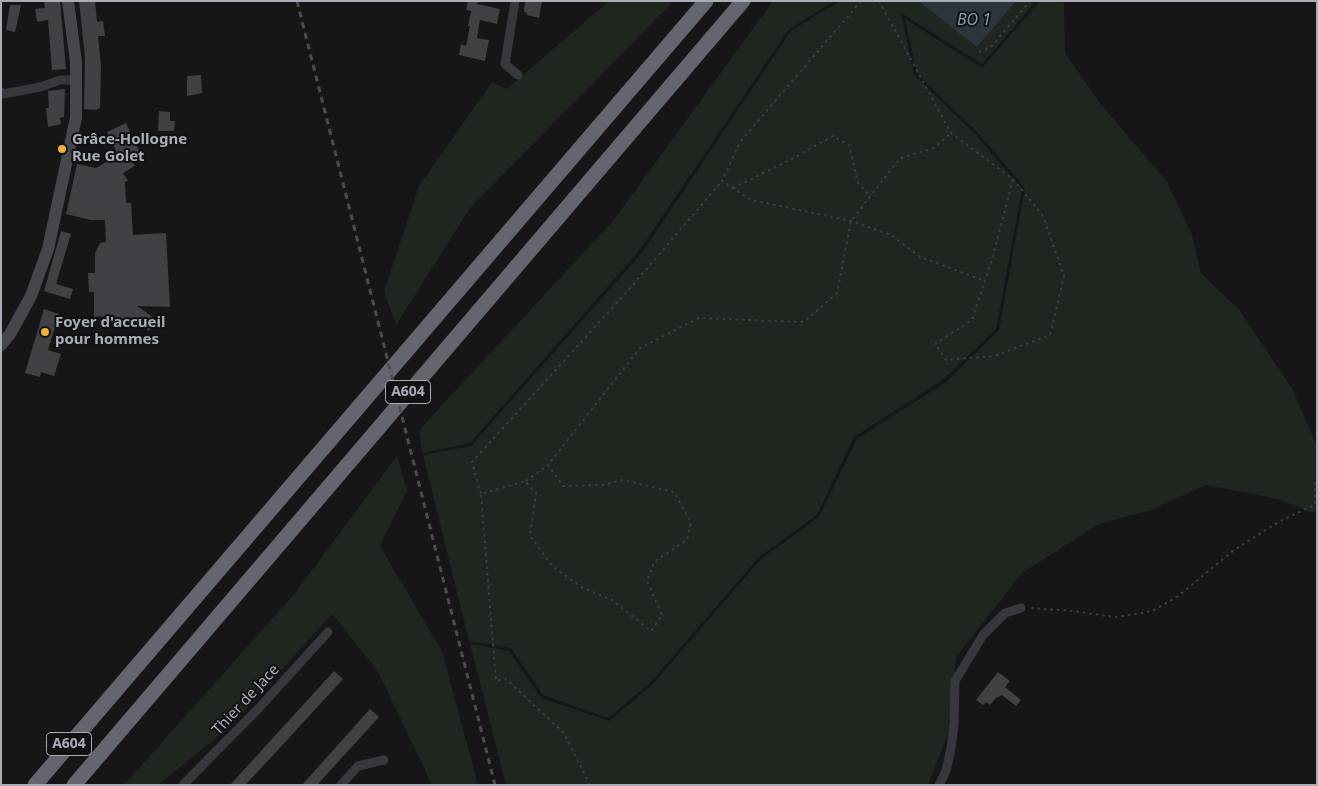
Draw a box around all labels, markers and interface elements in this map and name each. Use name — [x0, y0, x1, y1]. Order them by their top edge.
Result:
water label: BO 1 — [957, 10, 991, 30]
place label: Grâce-Hollogne Rue Golet — [72, 131, 187, 166]
marker: Grâce-Hollogne Rue Golet — [56, 143, 68, 155]
place label: Foyer d'accueil pour hommes — [55, 314, 165, 349]
marker: Foyer d'accueil pour hommes — [39, 326, 51, 338]
road number: A604 — [386, 381, 430, 404]
street label: Thier de Jace — [209, 661, 283, 739]
road number: A604 — [46, 732, 92, 756]

